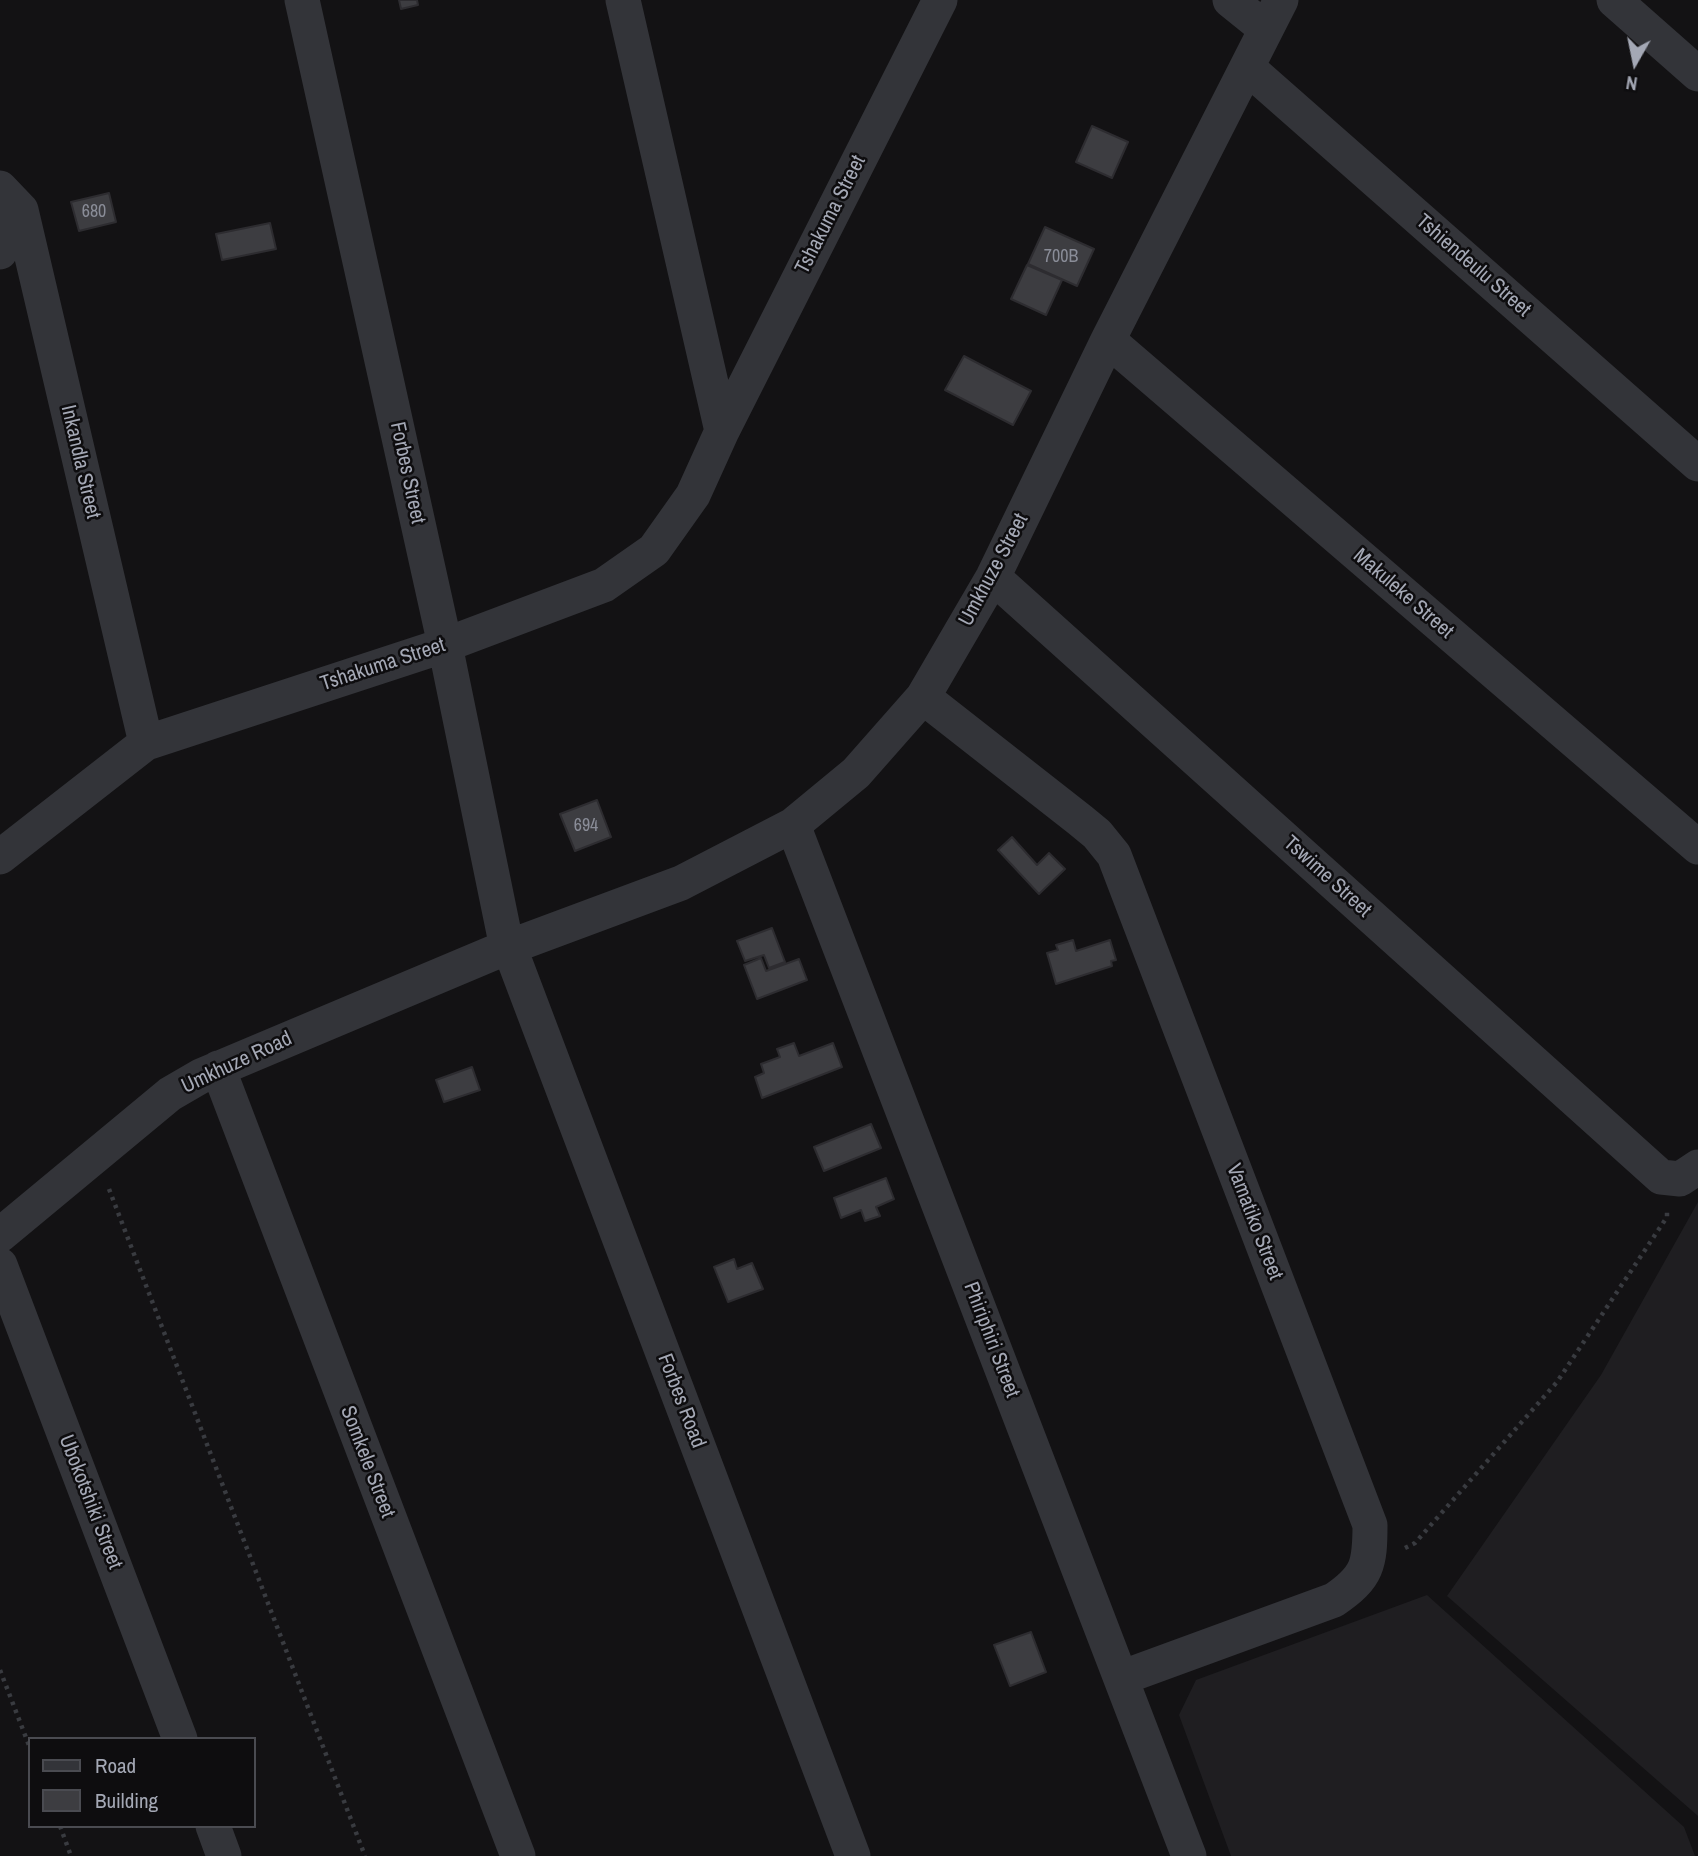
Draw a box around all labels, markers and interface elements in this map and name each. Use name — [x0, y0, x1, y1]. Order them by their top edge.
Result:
north arrow — [1600, 28, 1670, 98]
text: N — [1624, 70, 1639, 97]
street label: Tshakuma Street — [790, 152, 872, 278]
house number: 680 — [82, 201, 106, 223]
street label: Tshiendeulu Street — [1410, 209, 1536, 323]
house number: 700B — [1044, 246, 1078, 268]
street label: Inkandla Street — [55, 403, 105, 521]
street label: Forbes Street — [384, 420, 430, 526]
street label: Umkhuze Street — [954, 510, 1034, 630]
street label: Makuleke Street — [1348, 544, 1458, 644]
street label: Tshakuma Street — [317, 633, 449, 697]
house number: 694 — [574, 815, 598, 837]
street label: Tswime Street — [1278, 831, 1376, 923]
street label: Umkhuze Road — [178, 1027, 296, 1099]
street label: Vamatiko Street — [1220, 1160, 1288, 1284]
street label: Phiriphiri Street — [957, 1279, 1025, 1401]
street label: Forbes Road — [652, 1350, 710, 1452]
street label: Somkele Street — [334, 1403, 400, 1521]
street label: Ubokotshiki Street — [53, 1431, 127, 1573]
legend — [28, 1737, 256, 1828]
text: Road — [95, 1751, 136, 1780]
text: Building — [95, 1786, 158, 1815]

